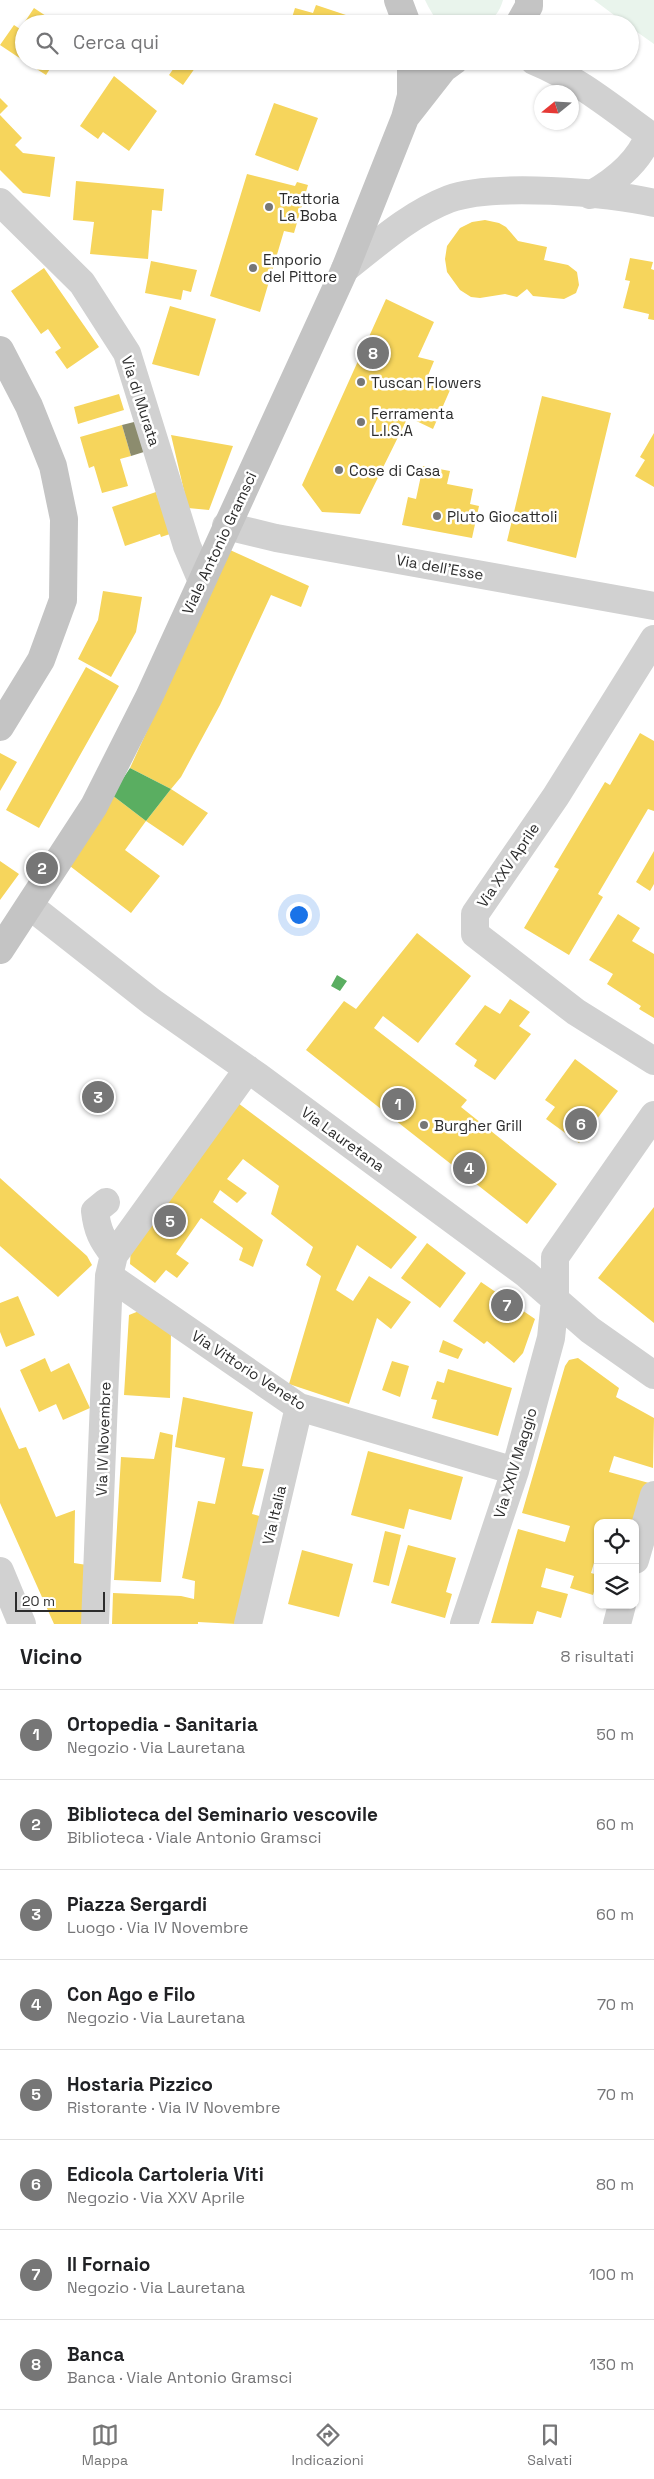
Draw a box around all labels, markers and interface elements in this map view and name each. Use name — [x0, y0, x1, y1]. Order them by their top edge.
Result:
search box — [15, 15, 639, 70]
icon: search — [33, 29, 61, 57]
text: Cerca qui — [73, 30, 159, 55]
north arrow — [534, 85, 579, 130]
place label: Trattoria La Boba — [279, 189, 340, 225]
marker: Trattoria La Boba — [263, 201, 275, 213]
place label: Emporio del Pittore — [263, 250, 337, 286]
marker: Emporio del Pittore — [247, 262, 259, 274]
pin: 8 — [357, 334, 389, 372]
street label: Via di Murata — [117, 353, 165, 449]
place label: Tuscan Flowers — [371, 373, 482, 392]
marker: Tuscan Flowers — [355, 376, 367, 388]
place label: Ferramenta L.I.S.A — [371, 404, 454, 440]
marker: Ferramenta L.I.S.A — [355, 416, 367, 428]
place label: Cose di Casa — [349, 461, 441, 480]
marker: Cose di Casa — [333, 464, 345, 476]
street label: Viale Antonio Gramsci — [178, 469, 260, 617]
place label: Pluto Giocattoli — [447, 507, 557, 526]
marker: Pluto Giocattoli — [431, 510, 443, 522]
street label: Via dell'Esse — [395, 550, 485, 584]
street label: Via XXV Aprile — [473, 819, 543, 911]
pin: 2 — [26, 849, 58, 887]
your location — [286, 902, 312, 928]
pin: 3 — [82, 1078, 114, 1116]
pin: 1 — [382, 1085, 414, 1123]
street label: Via Lauretana — [298, 1102, 389, 1176]
pin: 6 — [565, 1105, 597, 1143]
place label: Burgher Grill — [434, 1116, 522, 1135]
marker: Burgher Grill — [418, 1119, 430, 1131]
pin: 4 — [453, 1149, 485, 1187]
pin: 5 — [154, 1202, 186, 1240]
pin: 7 — [491, 1286, 523, 1324]
street label: Via Vittorio Veneto — [188, 1326, 310, 1414]
street label: Via IV Novembre — [92, 1381, 114, 1497]
street label: Via XXIV Maggio — [489, 1405, 541, 1521]
street label: Via Italia — [258, 1483, 290, 1547]
map controls — [594, 1519, 639, 1609]
button: locate — [594, 1519, 639, 1564]
button: layers — [594, 1564, 639, 1609]
scale bar — [15, 1589, 105, 1612]
text: 20 m — [22, 1592, 55, 1610]
text: Vicino — [20, 1643, 82, 1670]
text: 8 risultati — [561, 1646, 634, 1667]
text: Ortopedia - Sanitaria — [67, 1712, 258, 1737]
text: 1 — [32, 1724, 40, 1745]
text: 50 m — [596, 1724, 634, 1745]
text: Negozio · Via Lauretana — [67, 1737, 245, 1758]
text: Biblioteca del Seminario vescovile — [67, 1802, 378, 1827]
text: 2 — [31, 1814, 41, 1835]
text: 60 m — [596, 1814, 634, 1835]
text: Biblioteca · Viale Antonio Gramsci — [67, 1827, 321, 1848]
text: Piazza Sergardi — [67, 1892, 207, 1917]
text: 3 — [31, 1904, 41, 1925]
text: 60 m — [596, 1904, 634, 1925]
text: Luogo · Via IV Novembre — [67, 1917, 249, 1938]
text: Con Ago e Filo — [67, 1982, 195, 2007]
text: 4 — [31, 1994, 41, 2015]
text: 70 m — [597, 1994, 634, 2015]
text: Negozio · Via Lauretana — [67, 2007, 245, 2028]
text: Hostaria Pizzico — [67, 2072, 213, 2097]
text: 5 — [31, 2084, 41, 2105]
text: 70 m — [597, 2084, 634, 2105]
text: Ristorante · Via IV Novembre — [67, 2097, 280, 2118]
text: Edicola Cartoleria Viti — [67, 2162, 264, 2187]
text: 6 — [31, 2174, 41, 2195]
text: 80 m — [596, 2174, 634, 2195]
text: Negozio · Via XXV Aprile — [67, 2187, 245, 2208]
text: Il Fornaio — [67, 2252, 151, 2277]
text: 7 — [32, 2264, 40, 2285]
text: 100 m — [589, 2264, 634, 2285]
text: Negozio · Via Lauretana — [67, 2277, 245, 2298]
text: Banca — [67, 2342, 124, 2367]
text: 8 — [31, 2354, 41, 2375]
text: 130 m — [590, 2354, 634, 2375]
text: Banca · Viale Antonio Gramsci — [67, 2367, 292, 2388]
tab: Mappa — [82, 2421, 128, 2469]
tab: Indicazioni — [292, 2421, 364, 2469]
tab: Salvati — [527, 2421, 572, 2469]

